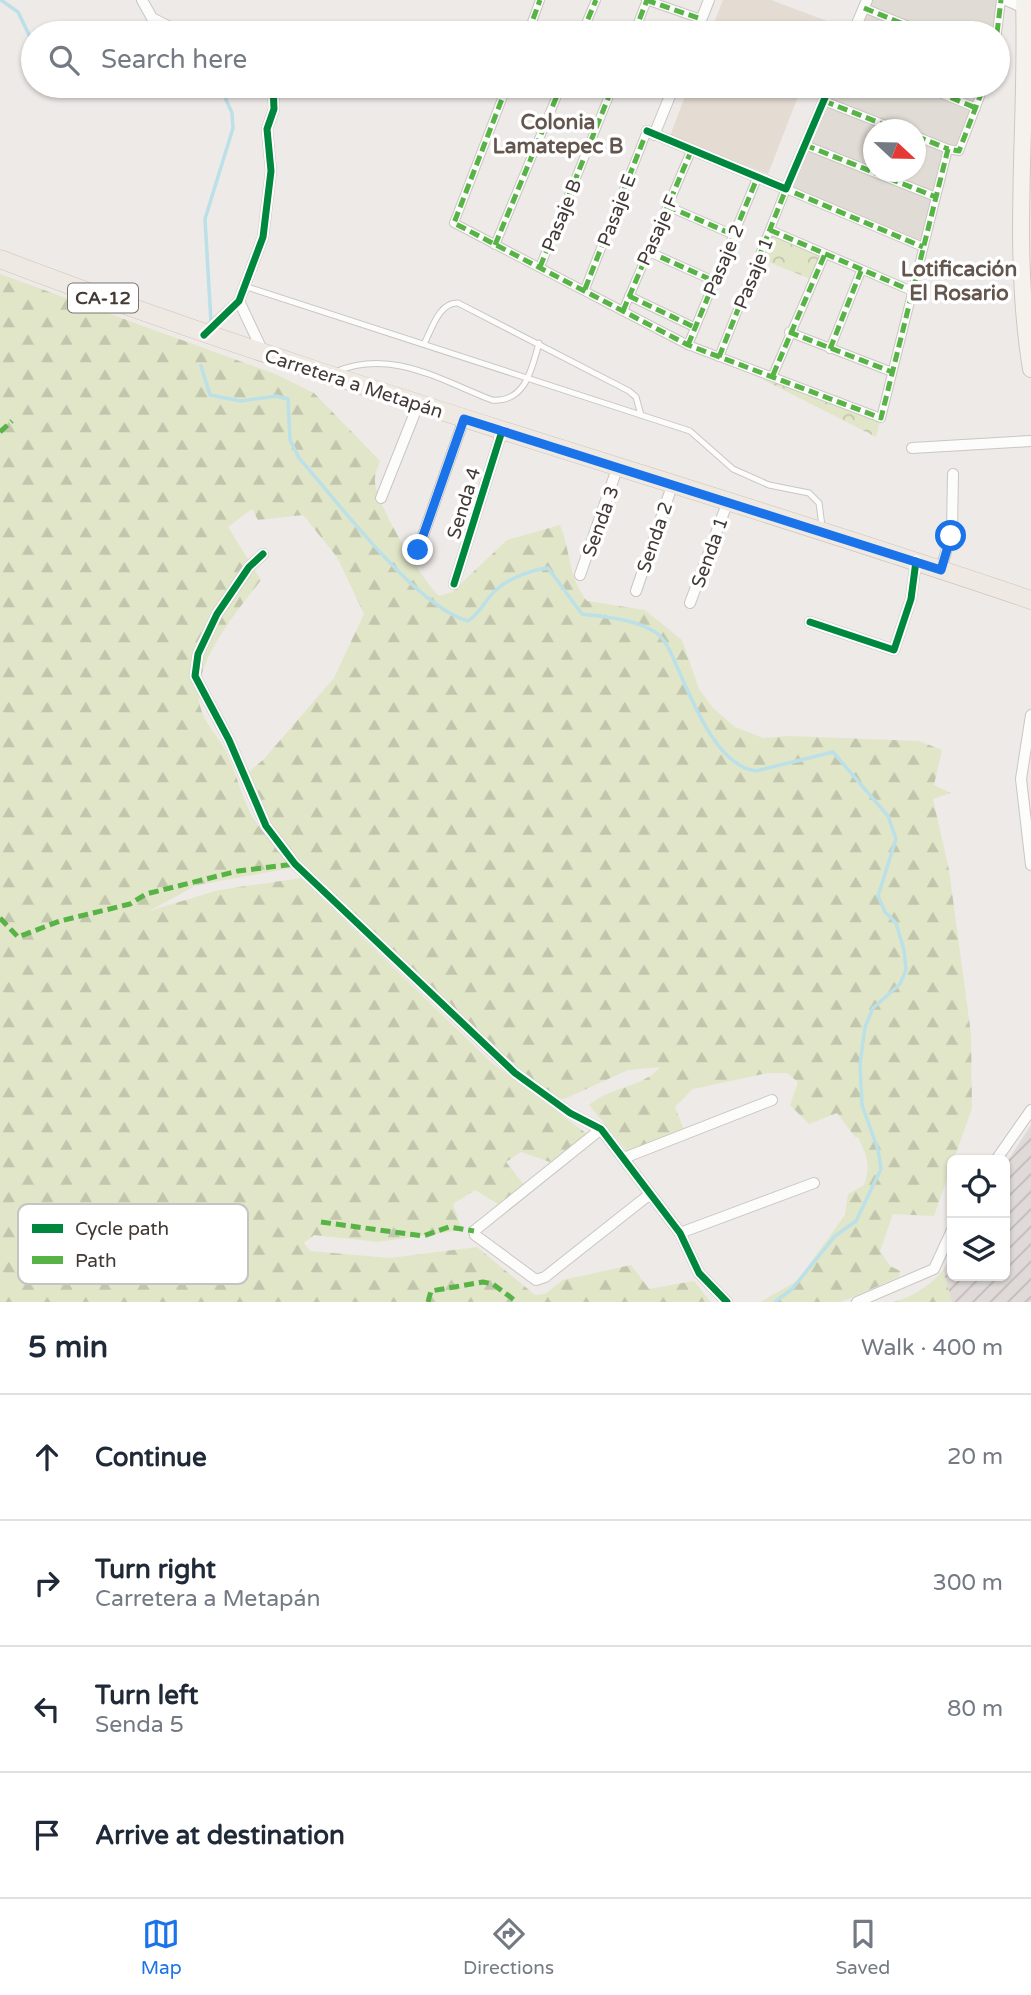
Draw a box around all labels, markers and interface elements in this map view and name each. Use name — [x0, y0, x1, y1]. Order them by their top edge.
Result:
search box — [21, 21, 1010, 98]
icon: search — [45, 41, 83, 79]
text: Search here — [101, 44, 247, 75]
district label: Colonia Lamatepec B — [493, 110, 623, 159]
north arrow — [863, 119, 926, 182]
street label: Pasaje E — [593, 171, 641, 249]
street label: Pasaje B — [537, 176, 586, 255]
street label: Pasaje F — [633, 192, 683, 269]
street label: Pasaje 2 — [699, 221, 749, 299]
street label: Pasaje 1 — [730, 234, 778, 312]
district label: Lotificación El Rosario — [901, 257, 1017, 306]
road number: CA-12 — [68, 284, 138, 312]
street label: Carretera a Metapán — [262, 345, 446, 423]
street label: Senda 4 — [443, 465, 485, 542]
street label: Senda 3 — [578, 483, 624, 560]
street label: Senda 2 — [633, 499, 677, 576]
street label: Senda 1 — [687, 514, 733, 591]
route start — [935, 520, 966, 551]
route end — [402, 534, 433, 565]
map controls — [947, 1155, 1010, 1281]
button: locate — [947, 1155, 1010, 1218]
legend — [18, 1204, 248, 1284]
text: Cycle path — [75, 1218, 169, 1240]
button: layers — [947, 1218, 1010, 1281]
text: Path — [75, 1250, 117, 1272]
text: 5 min — [28, 1329, 108, 1366]
text: Walk · 400 m — [861, 1334, 1003, 1362]
icon: ahead — [28, 1438, 66, 1476]
text: Continue — [95, 1442, 207, 1473]
text: 20 m — [947, 1443, 1003, 1471]
text: Turn right — [95, 1554, 216, 1585]
icon: right — [28, 1564, 66, 1602]
text: 300 m — [933, 1569, 1003, 1597]
text: Carretera a Metapán — [95, 1585, 321, 1613]
text: Turn left — [95, 1680, 198, 1711]
icon: left — [28, 1690, 66, 1728]
text: 80 m — [947, 1695, 1003, 1723]
text: Senda 5 — [95, 1711, 184, 1739]
icon: arrive — [28, 1816, 66, 1854]
text: Arrive at destination — [95, 1820, 345, 1851]
tab: Map — [141, 1915, 182, 1979]
tab: Directions — [463, 1915, 554, 1979]
tab: Saved — [835, 1915, 890, 1979]

